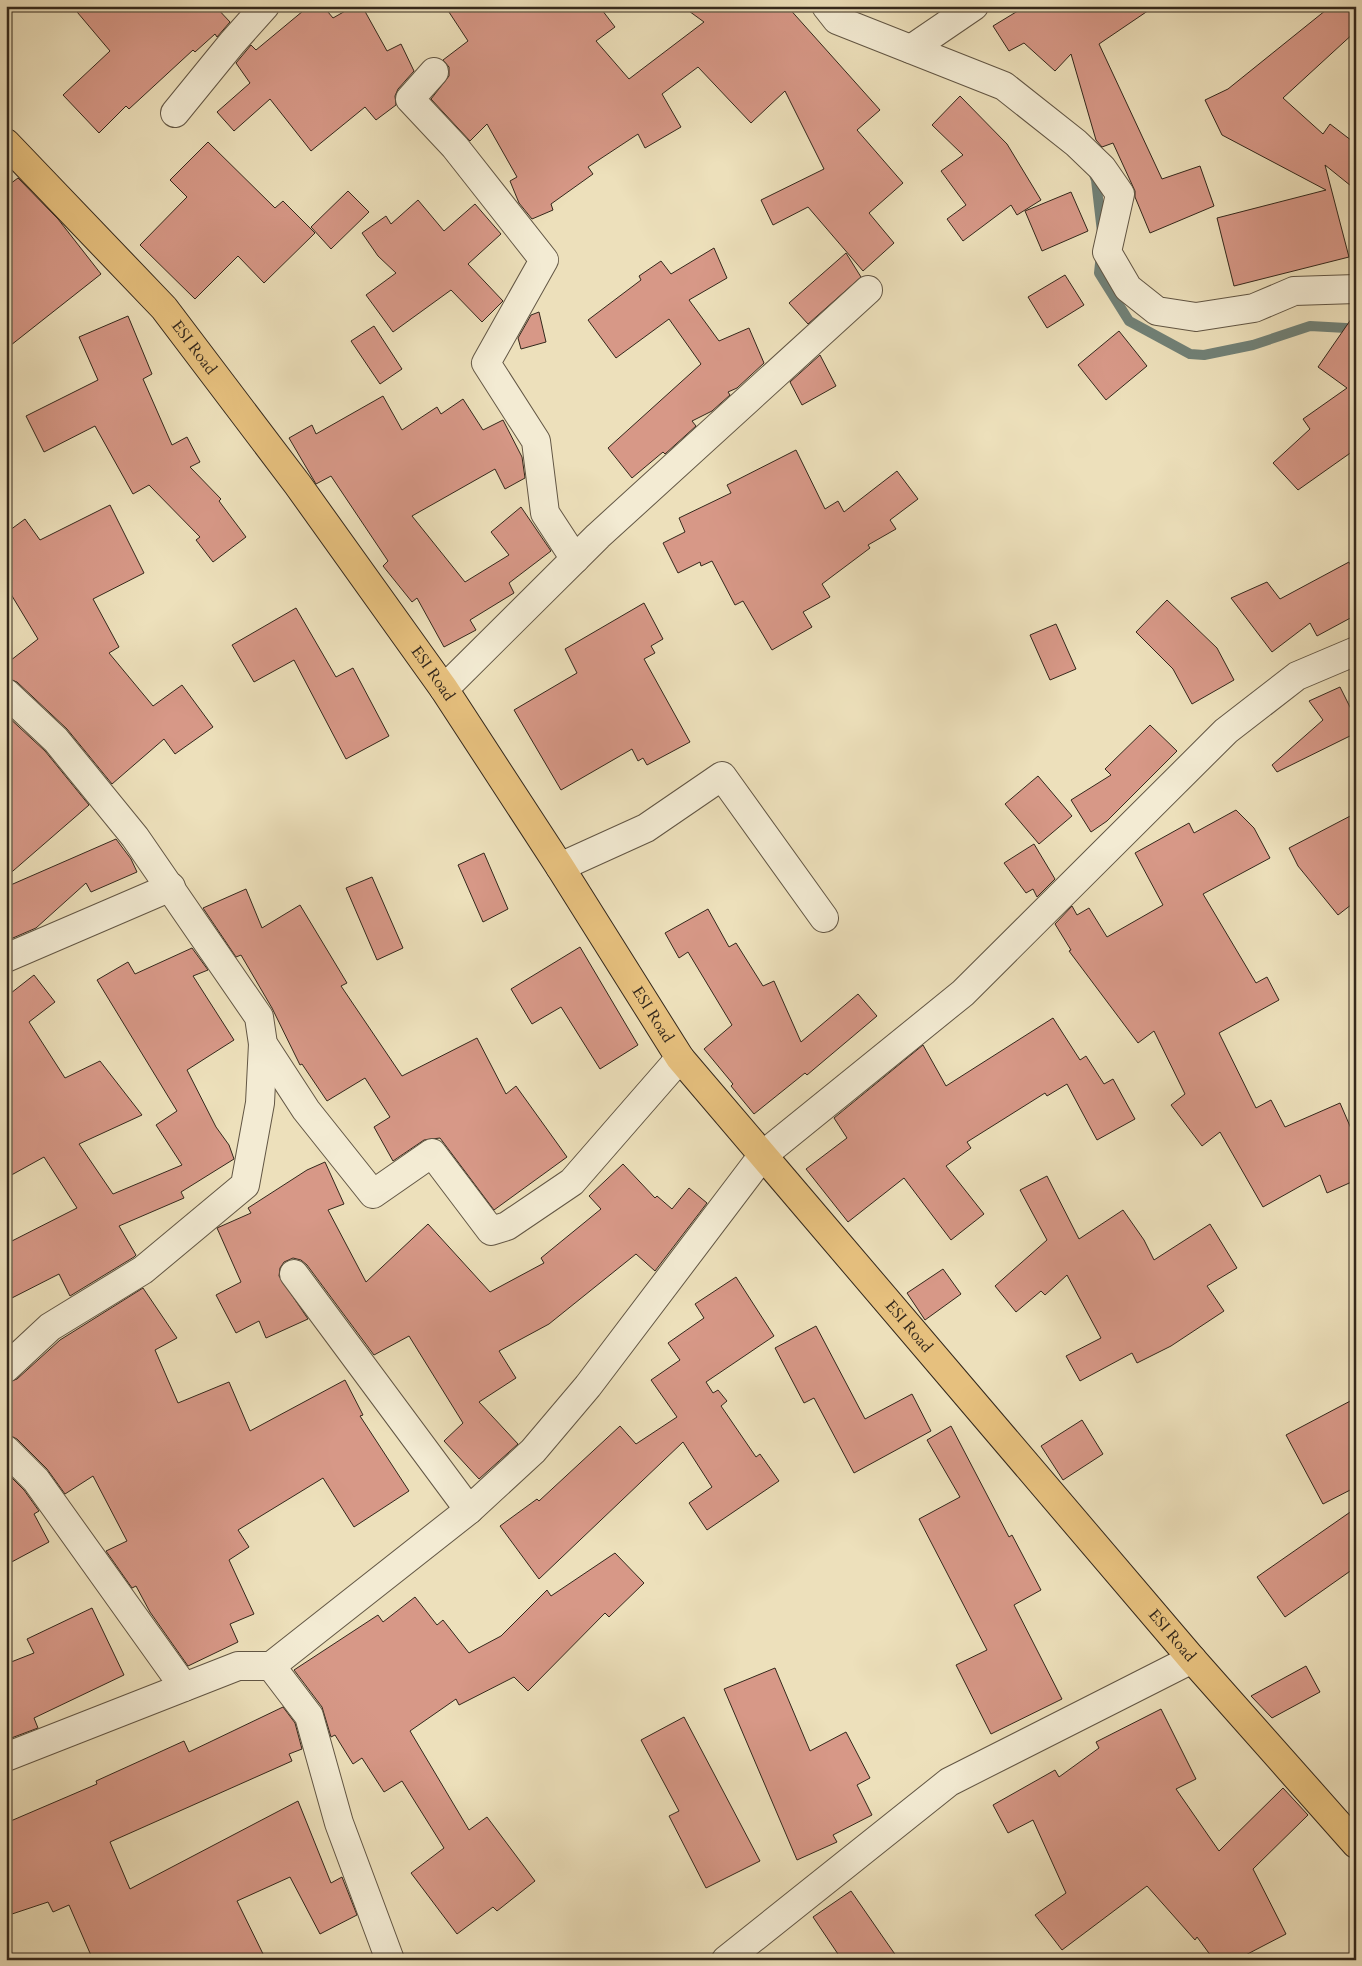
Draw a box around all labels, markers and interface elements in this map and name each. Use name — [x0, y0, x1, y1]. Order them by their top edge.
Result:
street label: ESI Road — [166, 316, 222, 380]
street label: ESI Road — [406, 641, 460, 706]
street label: ESI Road — [627, 982, 679, 1047]
street label: ESI Road — [880, 1295, 938, 1358]
street label: ESI Road — [1143, 1604, 1201, 1667]

